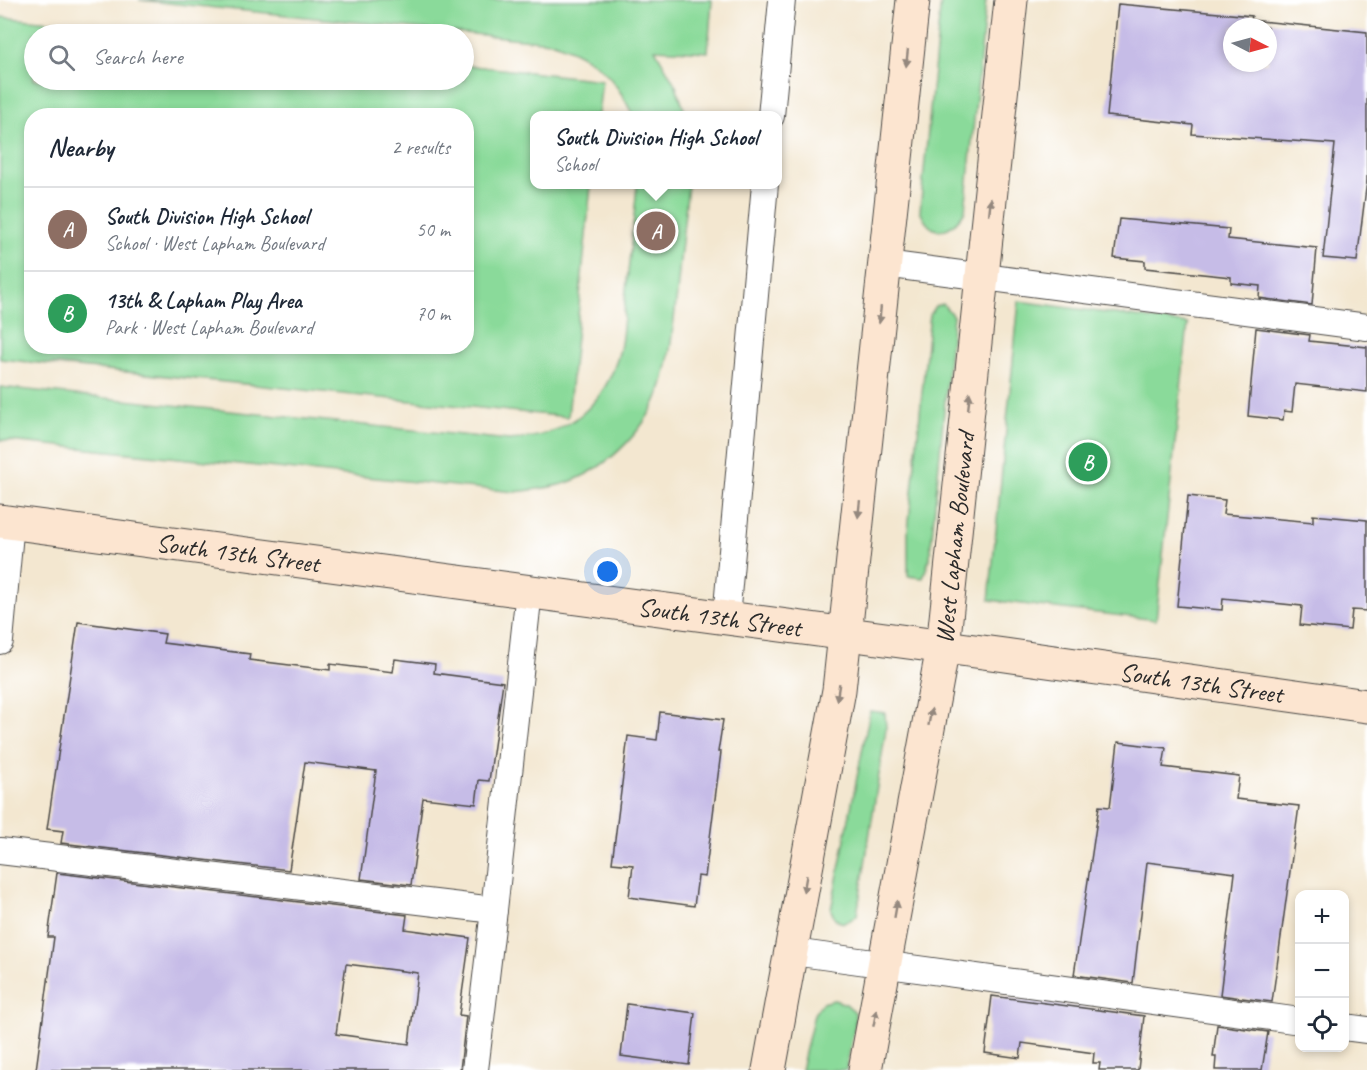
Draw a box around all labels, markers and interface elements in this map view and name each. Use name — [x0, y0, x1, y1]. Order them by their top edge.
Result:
north arrow — [1223, 18, 1277, 72]
search box — [24, 24, 474, 90]
icon: search — [45, 41, 78, 74]
text: Search here — [93, 43, 183, 71]
one-way arrow — [902, 49, 912, 68]
popup — [530, 111, 782, 189]
text: South Division High School — [554, 124, 758, 152]
text: Nearby — [48, 131, 113, 164]
text: 2 results — [391, 135, 450, 160]
text: School — [554, 152, 597, 177]
one-way arrow — [985, 198, 995, 217]
text: South Division High School — [105, 203, 309, 231]
pin: A — [636, 208, 676, 254]
text: A — [62, 217, 73, 242]
text: 50 m — [416, 217, 450, 242]
text: School · West Lapham Boulevard — [105, 231, 324, 256]
text: 13th & Lapham Play Area — [105, 287, 302, 315]
text: B — [62, 301, 73, 326]
text: 70 m — [416, 301, 450, 326]
one-way arrow — [875, 305, 885, 324]
text: Park · West Lapham Boulevard — [105, 315, 313, 340]
one-way arrow — [964, 392, 974, 411]
street label: West Lapham Boulevard — [927, 427, 983, 645]
pin: B — [1068, 440, 1108, 484]
one-way arrow — [854, 499, 864, 518]
street label: South 13th Street — [154, 526, 324, 581]
your location — [593, 557, 622, 586]
street label: South 13th Street — [636, 590, 805, 645]
street label: South 13th Street — [1118, 655, 1287, 711]
one-way arrow — [834, 683, 843, 702]
one-way arrow — [926, 707, 935, 726]
one-way arrow — [800, 875, 809, 894]
map controls — [1295, 890, 1349, 1052]
button: + — [1295, 890, 1349, 944]
one-way arrow — [892, 899, 901, 918]
button: − — [1295, 944, 1349, 998]
button: locate — [1295, 998, 1349, 1052]
one-way arrow — [871, 1009, 880, 1028]

